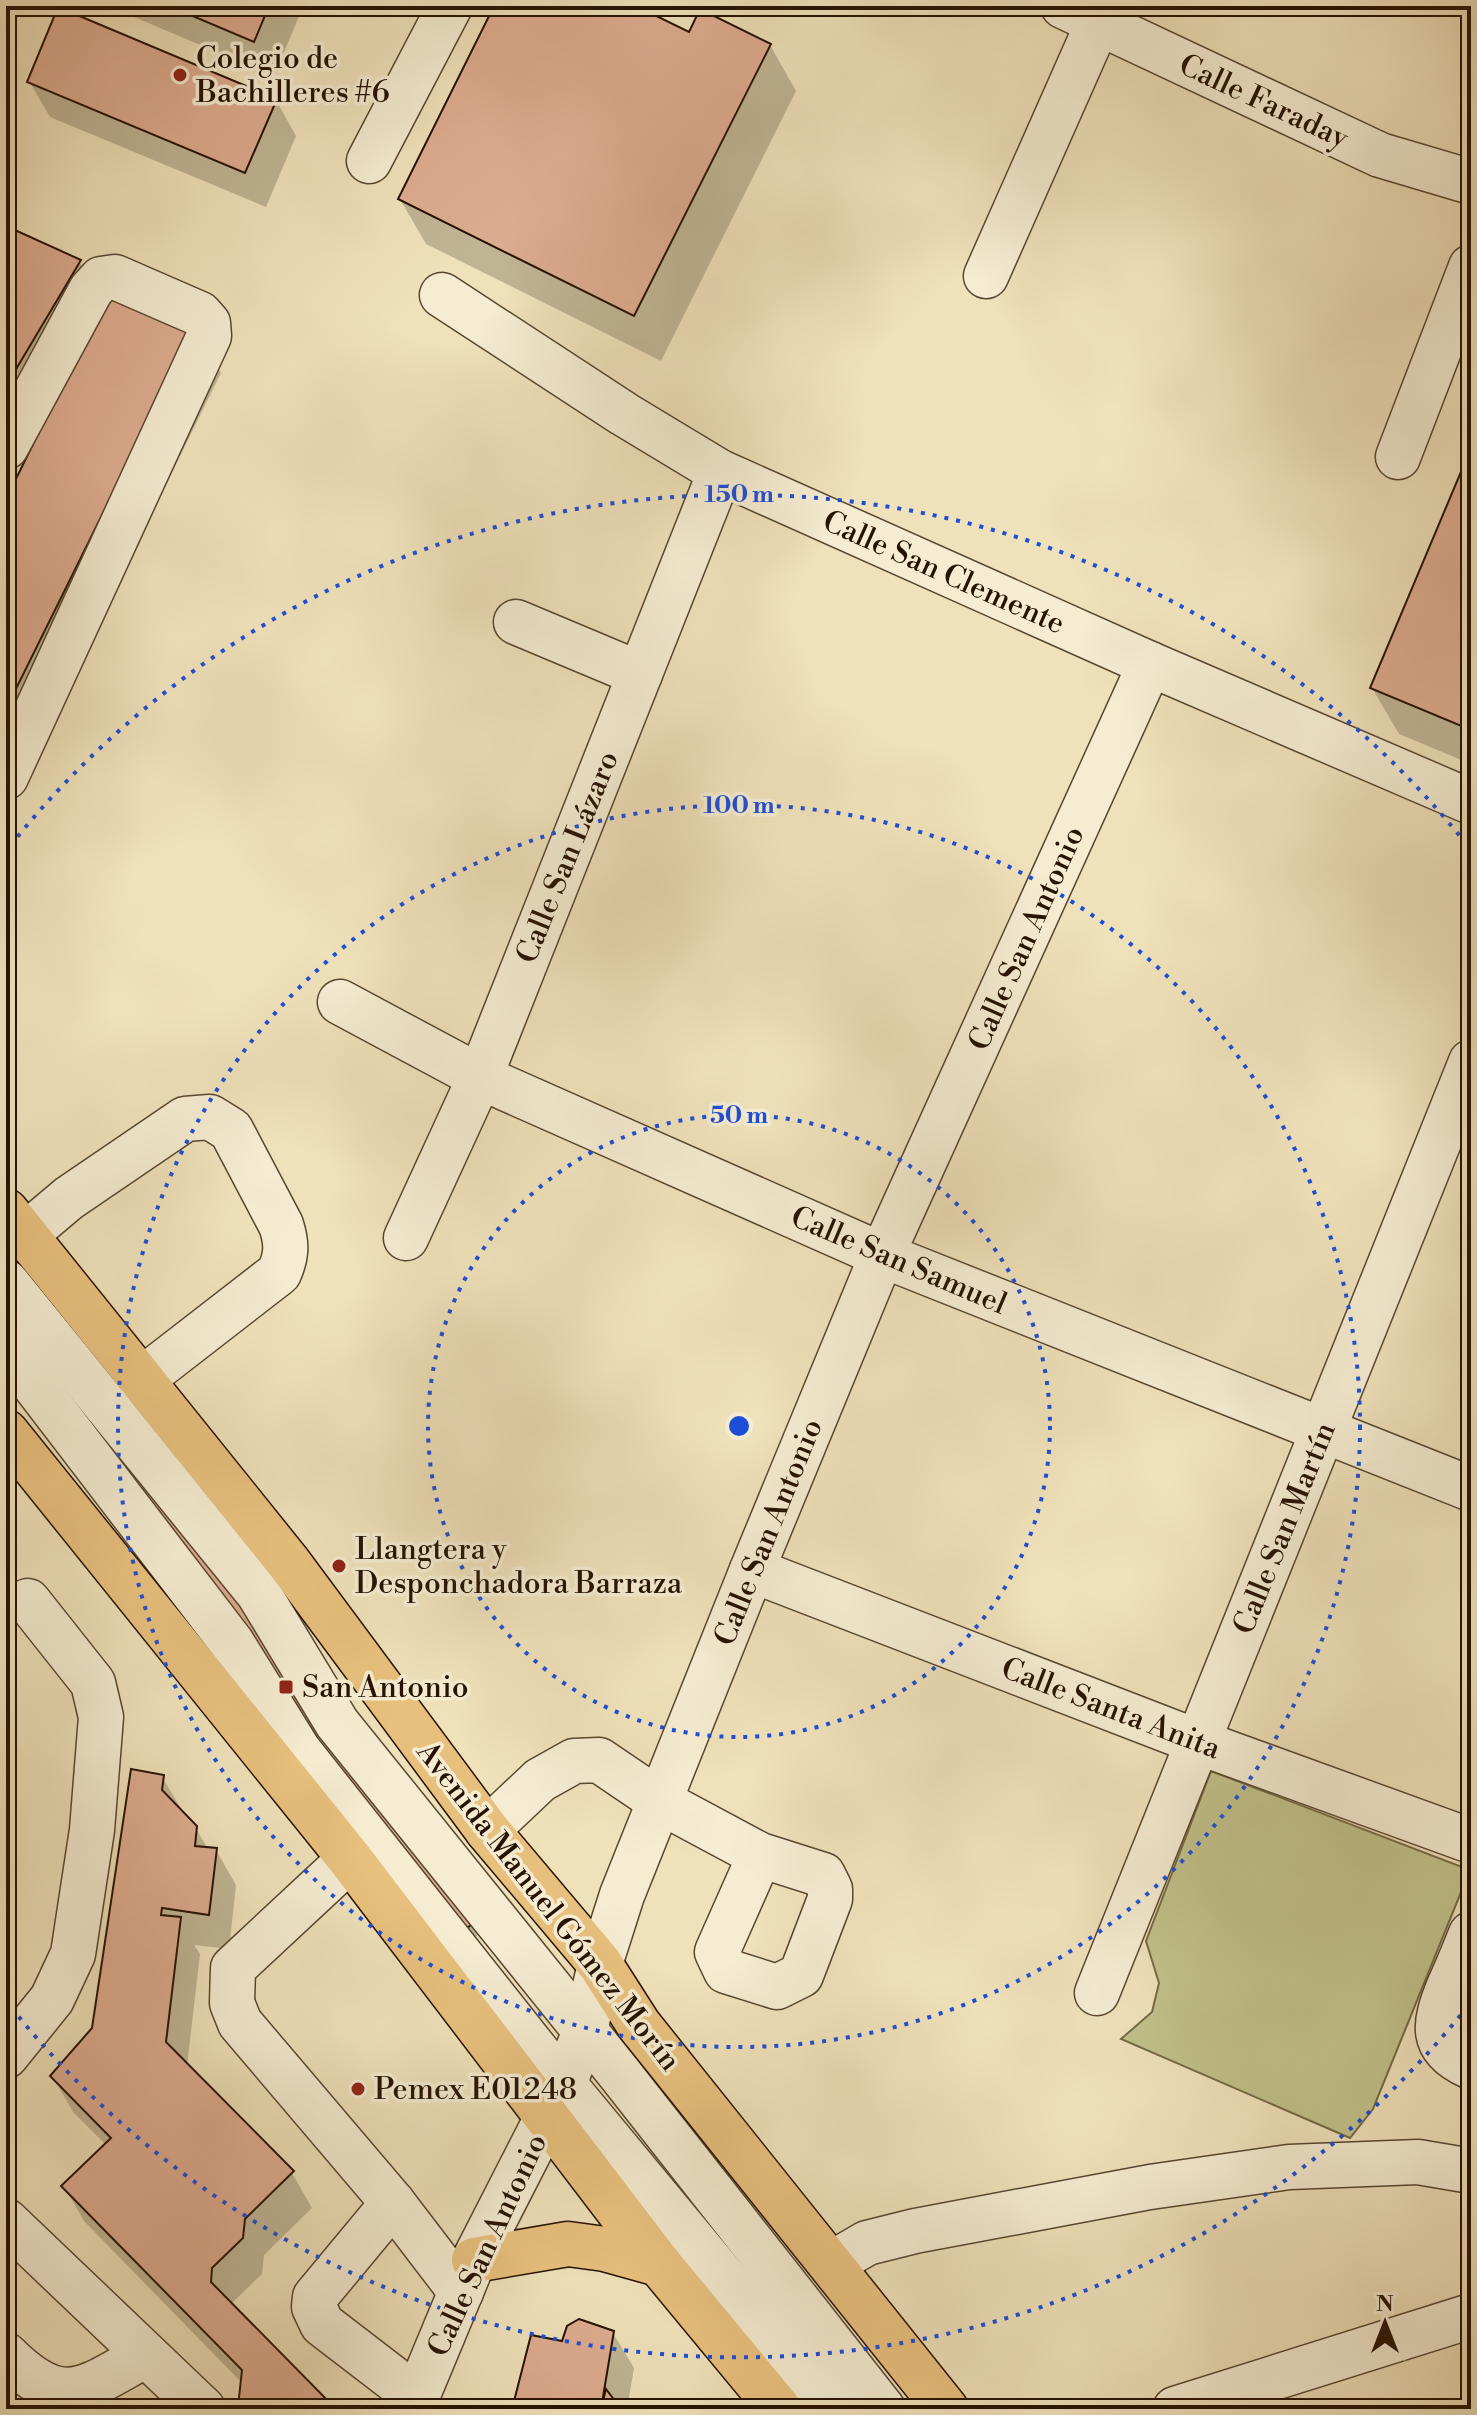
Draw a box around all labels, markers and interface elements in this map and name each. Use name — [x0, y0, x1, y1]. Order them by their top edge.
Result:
place label: Colegio de Bachilleres #6 — [195, 40, 390, 112]
street label: Calle Faraday — [1173, 46, 1355, 158]
marker: Colegio de Bachilleres #6 — [171, 66, 189, 84]
text: 150 m — [704, 480, 774, 510]
street label: Calle San Clemente — [817, 503, 1070, 643]
street label: Calle San Lázaro — [508, 746, 628, 969]
text: 100 m — [703, 791, 775, 821]
street label: Calle San Antonio — [960, 820, 1093, 1056]
text: 50 m — [710, 1101, 768, 1131]
street label: Calle San Samuel — [785, 1198, 1013, 1324]
centre of rings — [725, 1412, 753, 1440]
street label: Calle San Antonio — [706, 1413, 832, 1651]
street label: Calle San Martín — [1225, 1417, 1345, 1640]
place label: Llangtera y Desponchadora Barraza — [355, 1531, 683, 1603]
marker: Llangtera y Desponchadora Barraza — [330, 1557, 348, 1575]
street label: Calle Santa Anita — [996, 1650, 1226, 1769]
place label: San Antonio — [302, 1669, 469, 1707]
marker: San Antonio — [277, 1678, 295, 1696]
street label: Avenida Manuel Gómez Morín — [407, 1734, 689, 2079]
place label: Pemex E01248 — [374, 2071, 577, 2109]
marker: Pemex E01248 — [349, 2080, 367, 2098]
street label: Calle San Antonio — [420, 2128, 556, 2363]
north arrow — [1345, 2283, 1425, 2363]
text: N — [1376, 2291, 1394, 2318]

